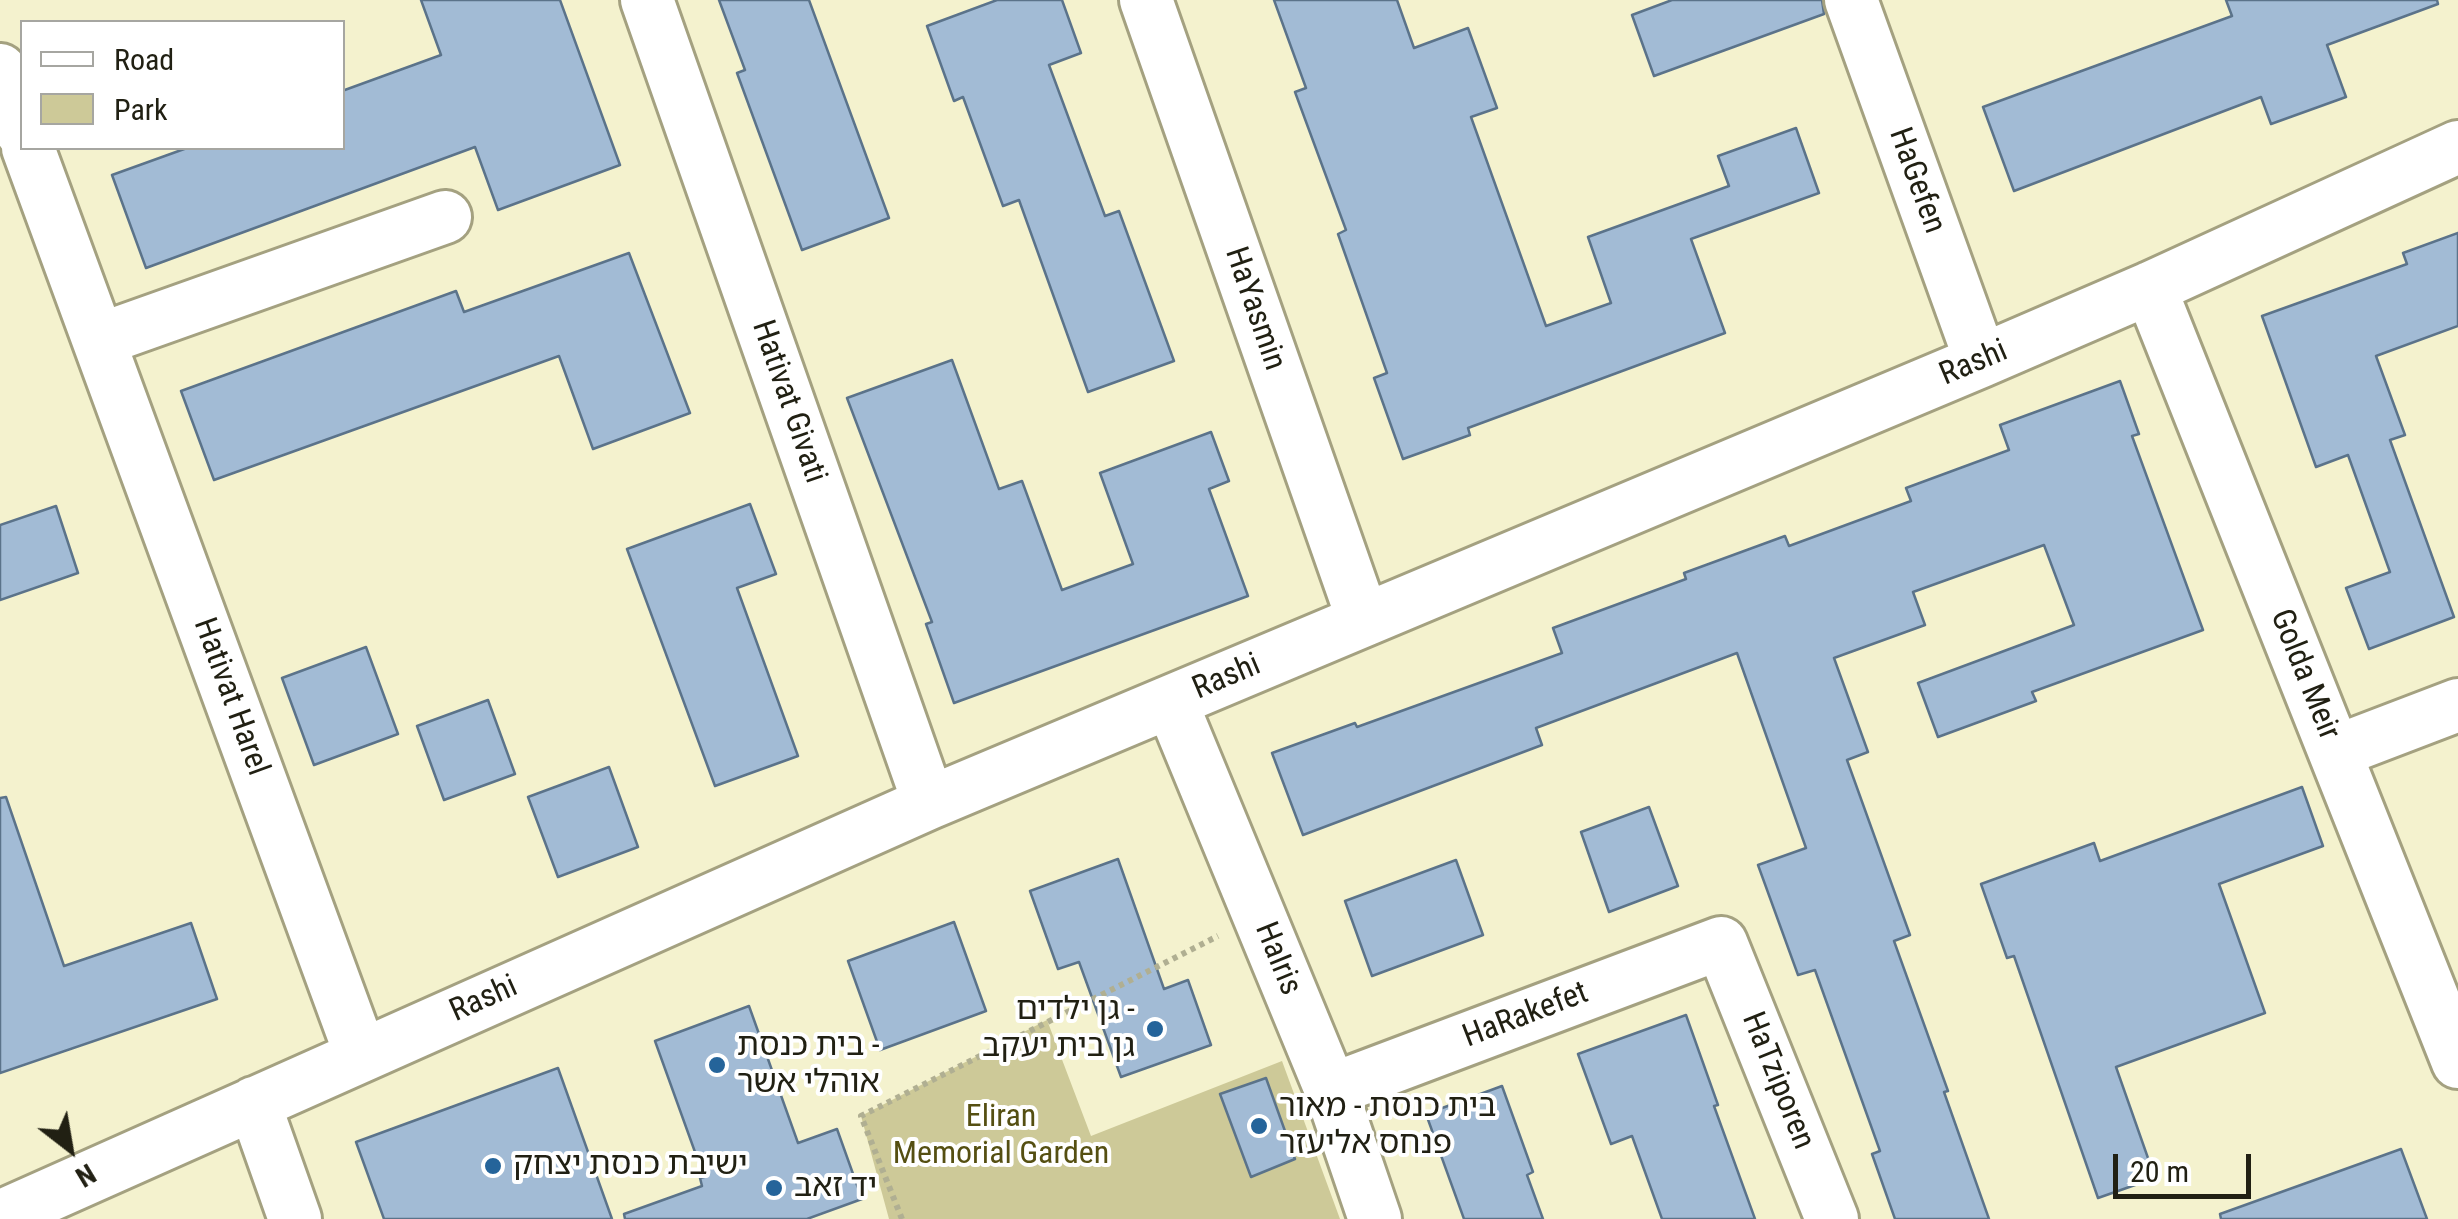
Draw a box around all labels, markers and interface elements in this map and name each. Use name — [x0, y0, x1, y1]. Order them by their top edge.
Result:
legend — [20, 20, 345, 150]
text: Road — [114, 42, 174, 77]
text: Park — [114, 92, 168, 127]
street label: HaGefen — [1879, 123, 1953, 239]
street label: HaYasmin — [1215, 242, 1293, 376]
street label: Hativat Givati — [742, 316, 834, 488]
street label: Rashi — [1934, 333, 2014, 395]
street label: Golda Meir — [2261, 604, 2347, 746]
street label: Hativat Harel — [184, 613, 276, 781]
street label: Rashi — [1187, 647, 1267, 709]
street label: HaIris — [1245, 917, 1309, 1001]
street label: Rashi — [444, 968, 524, 1032]
street label: HaRakefet — [1458, 975, 1594, 1057]
place label: גן ילדים - גן בית יעקב — [982, 992, 1135, 1067]
street label: HaTziporen — [1732, 1007, 1822, 1155]
marker: גן ילדים - גן בית יעקב — [1144, 1018, 1166, 1040]
place label: בית כנסת - אוהלי אשר — [737, 1028, 880, 1103]
marker: בית כנסת - אוהלי אשר — [706, 1054, 728, 1076]
place label: בית כנסת - מאור פנחס אליעזר — [1279, 1089, 1496, 1164]
north arrow — [20, 1099, 120, 1199]
park label: Eliran Memorial Garden — [893, 1099, 1109, 1174]
marker: בית כנסת - מאור פנחס אליעזר — [1248, 1115, 1270, 1137]
scale bar — [2118, 1134, 2256, 1196]
place label: ישיבת כנסת יצחק — [513, 1147, 748, 1185]
text: 20 m — [2130, 1154, 2189, 1189]
marker: ישיבת כנסת יצחק — [482, 1155, 504, 1177]
text: N — [70, 1157, 102, 1194]
place label: יד זאב — [794, 1169, 877, 1207]
marker: יד זאב — [763, 1177, 785, 1199]

